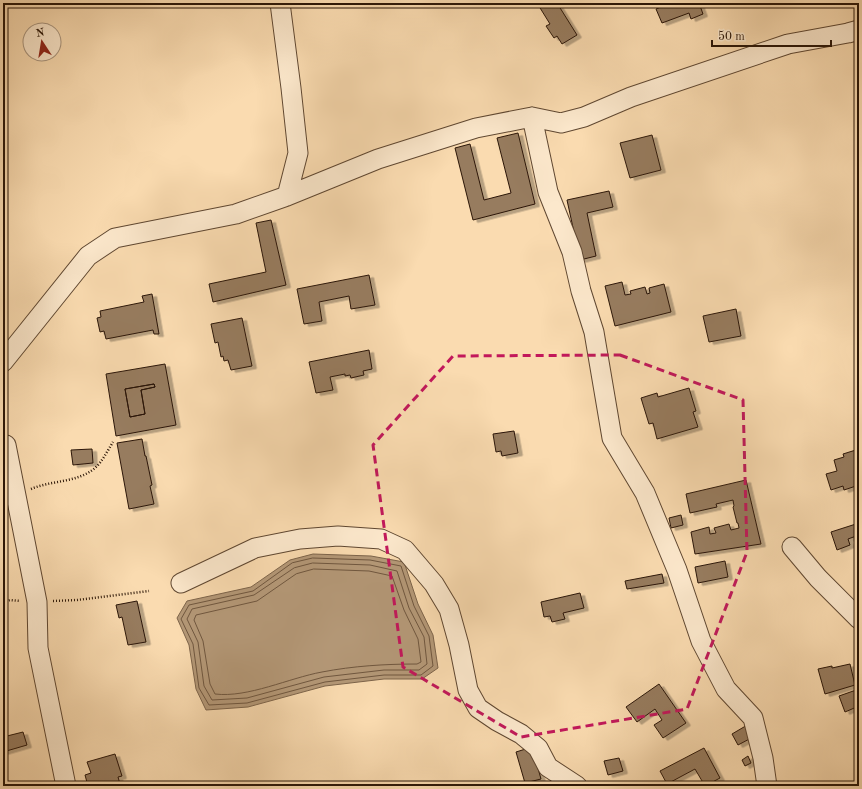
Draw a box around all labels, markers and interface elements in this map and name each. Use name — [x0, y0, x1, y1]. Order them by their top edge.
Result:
north arrow — [22, 22, 62, 62]
scale bar — [712, 22, 831, 48]
text: N — [35, 27, 46, 40]
text: 50 m — [718, 30, 745, 43]

